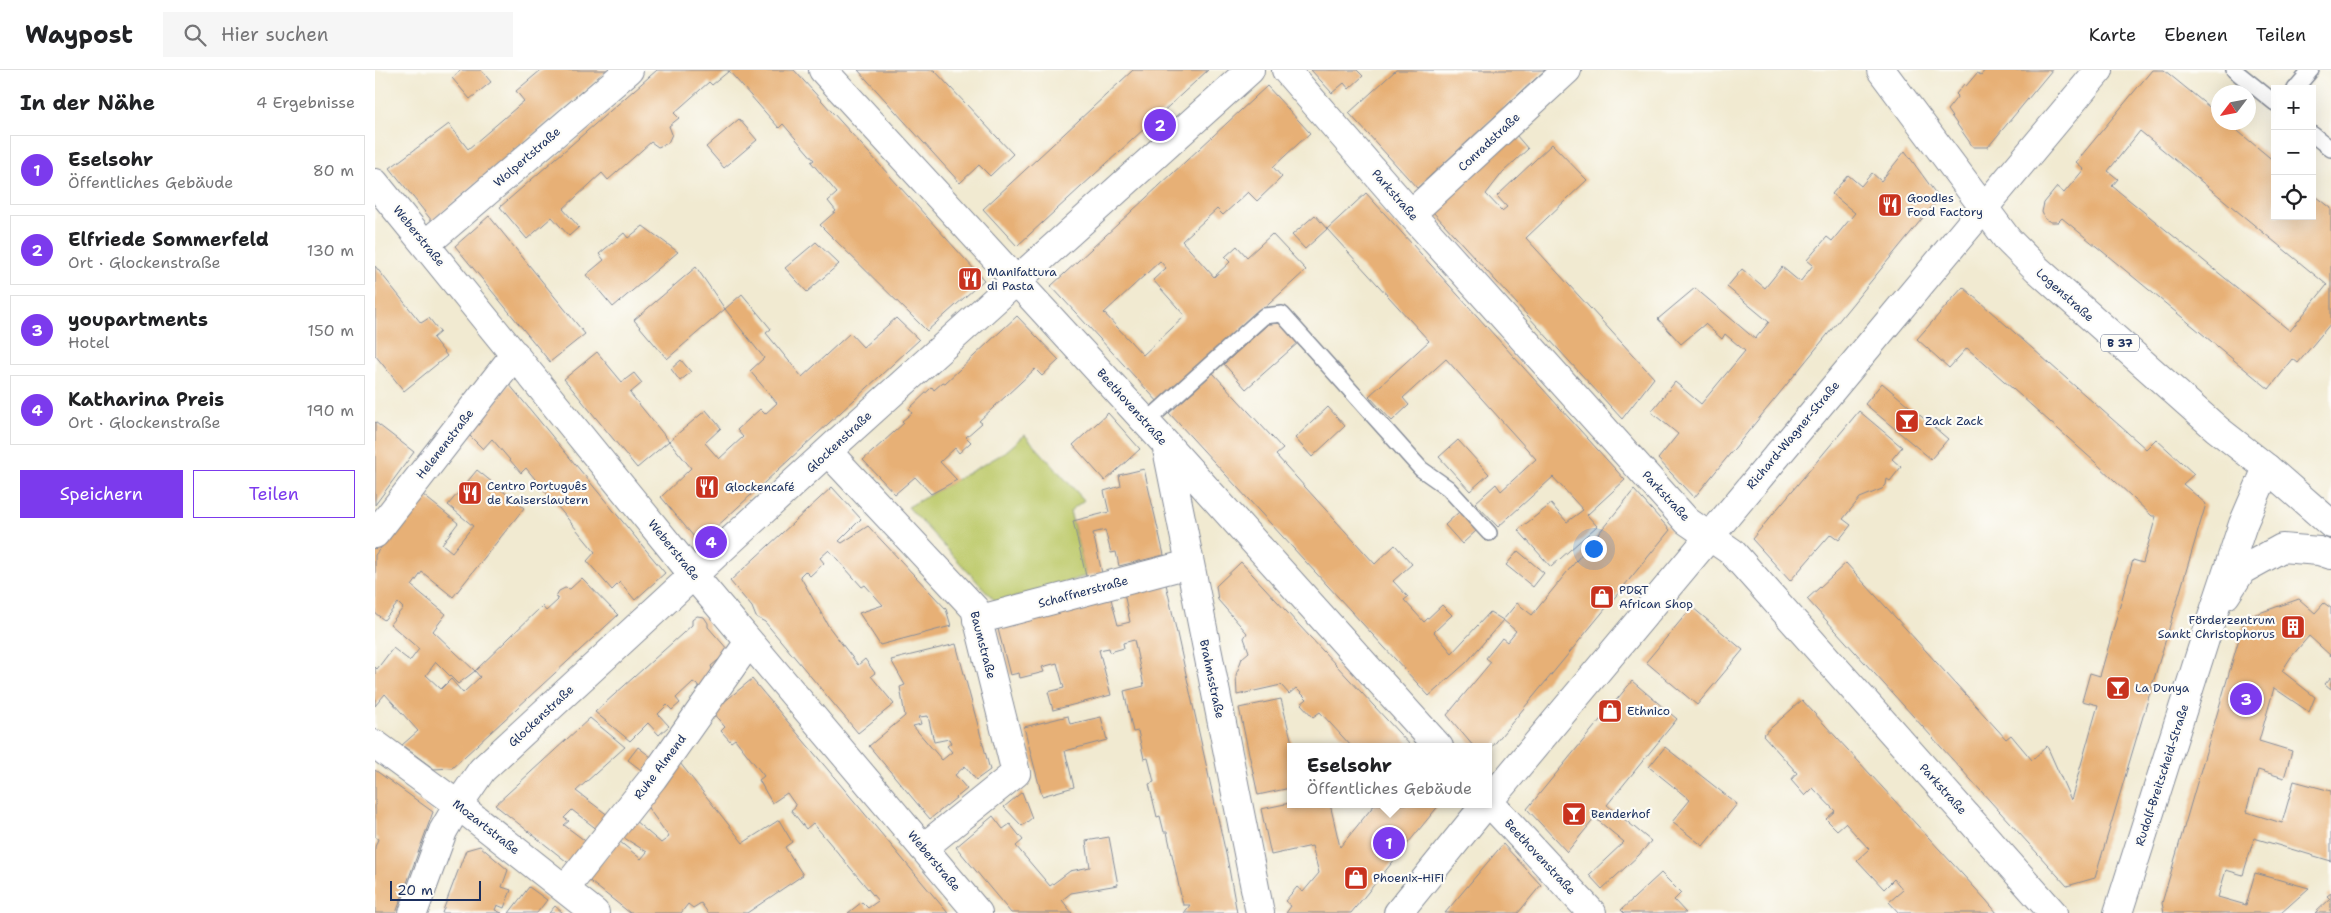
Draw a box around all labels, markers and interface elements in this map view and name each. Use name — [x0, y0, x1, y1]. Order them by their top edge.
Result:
search box — [163, 12, 513, 57]
text: Waypost — [25, 19, 133, 51]
icon: search — [181, 21, 209, 49]
text: Hier suchen — [221, 22, 328, 47]
text: Karte — [2089, 23, 2136, 47]
text: Ebenen — [2164, 23, 2228, 47]
text: Teilen — [2256, 23, 2306, 47]
north arrow — [2211, 85, 2256, 130]
map controls — [2271, 85, 2316, 220]
button: + — [2271, 85, 2316, 130]
text: In der Nähe — [20, 89, 155, 117]
text: 4 Ergebnisse — [256, 92, 355, 113]
pin: 2 — [1144, 106, 1176, 144]
street label: Conradstraße — [1455, 109, 1524, 175]
street label: Wolpertstraße — [490, 123, 564, 190]
button: − — [2271, 130, 2316, 175]
text: Eselsohr — [68, 147, 153, 172]
text: 1 — [33, 160, 41, 181]
text: 80 m — [313, 160, 354, 181]
street label: Parkstraße — [1368, 166, 1422, 224]
text: Öffentliches Gebäude — [68, 172, 233, 193]
button: locate — [2271, 175, 2316, 220]
place label: Goodies Food Factory — [1907, 190, 1983, 220]
restaurant icon: Goodies Food Factory — [1877, 192, 1903, 218]
street label: Weberstraße — [389, 202, 449, 270]
text: Elfriede Sommerfeld — [68, 227, 269, 252]
text: 2 — [31, 240, 43, 261]
text: 130 m — [307, 240, 354, 261]
text: Ort · Glockenstraße — [68, 252, 221, 273]
place label: Manifattura di Pasta — [987, 264, 1057, 294]
street label: Logenstraße — [2033, 265, 2097, 325]
restaurant icon: Manifattura di Pasta — [957, 266, 983, 292]
text: youpartments — [68, 307, 208, 332]
text: 3 — [31, 320, 43, 341]
text: 150 m — [307, 320, 354, 341]
text: Hotel — [68, 332, 109, 353]
road number: B 37 — [2101, 334, 2139, 352]
street label: Beethovenstraße — [1093, 365, 1171, 449]
street label: Richard-Wagner-Straße — [1743, 377, 1843, 493]
text: Katharina Preis — [68, 387, 224, 412]
text: 4 — [31, 400, 43, 421]
text: 190 m — [307, 400, 354, 421]
street label: Helenenstraße — [413, 406, 477, 482]
street label: Glockenstraße — [803, 407, 875, 476]
bar icon: Zack Zack — [1894, 408, 1920, 434]
text: Ort · Glockenstraße — [68, 412, 221, 433]
place label: Zack Zack — [1925, 413, 1983, 429]
street label: Parkstraße — [1639, 467, 1694, 525]
button: Speichern — [20, 470, 183, 518]
button: Teilen — [193, 470, 355, 518]
restaurant icon: Glockencafé — [694, 474, 720, 500]
place label: Centro Português de Kaiserslautern — [487, 478, 588, 508]
place label: Glockencafé — [725, 479, 795, 495]
restaurant icon: Centro Português de Kaiserslautern — [457, 480, 483, 506]
street label: Weberstraße — [644, 516, 704, 584]
pin: 4 — [695, 523, 727, 561]
your location — [1581, 536, 1607, 562]
street label: Schaffnerstraße — [1036, 572, 1130, 612]
place label: PD&T African Shop — [1619, 582, 1693, 612]
shop icon: PD&T African Shop — [1589, 584, 1615, 610]
street label: Baumstraße — [966, 610, 1000, 681]
place label: Förderzentrum Sankt Christophorus — [2158, 612, 2275, 642]
building icon: Förderzentrum Sankt Christophorus — [2280, 614, 2306, 640]
street label: Brahmsstraße — [1196, 638, 1228, 720]
bar icon: La Dunya — [2105, 675, 2131, 701]
place label: La Dunya — [2135, 680, 2190, 696]
pin: 3 — [2230, 680, 2262, 718]
street label: Glockenstraße — [505, 681, 577, 750]
shop icon: Ethnico — [1597, 698, 1623, 724]
street label: Rudolf-Breitscheid-Straße — [2131, 702, 2193, 848]
place label: Ethnico — [1627, 703, 1670, 719]
street label: Ruhe Almend — [630, 731, 690, 803]
popup — [1287, 743, 1492, 808]
text: Eselsohr — [1307, 753, 1392, 778]
street label: Parkstraße — [1916, 760, 1970, 818]
text: Öffentliches Gebäude — [1307, 778, 1472, 799]
street label: Mozartstraße — [449, 796, 523, 858]
bar icon: Benderhof — [1561, 801, 1587, 827]
place label: Benderhof — [1591, 806, 1651, 822]
street label: Beethovenstraße — [1501, 816, 1579, 898]
pin: 1 — [1373, 824, 1405, 862]
street label: Weberstraße — [904, 827, 964, 895]
shop icon: Phoenix-HiFi — [1343, 865, 1369, 891]
place label: Phoenix-HiFi — [1373, 870, 1444, 886]
scale bar — [390, 878, 481, 901]
text: 20 m — [397, 881, 433, 899]

